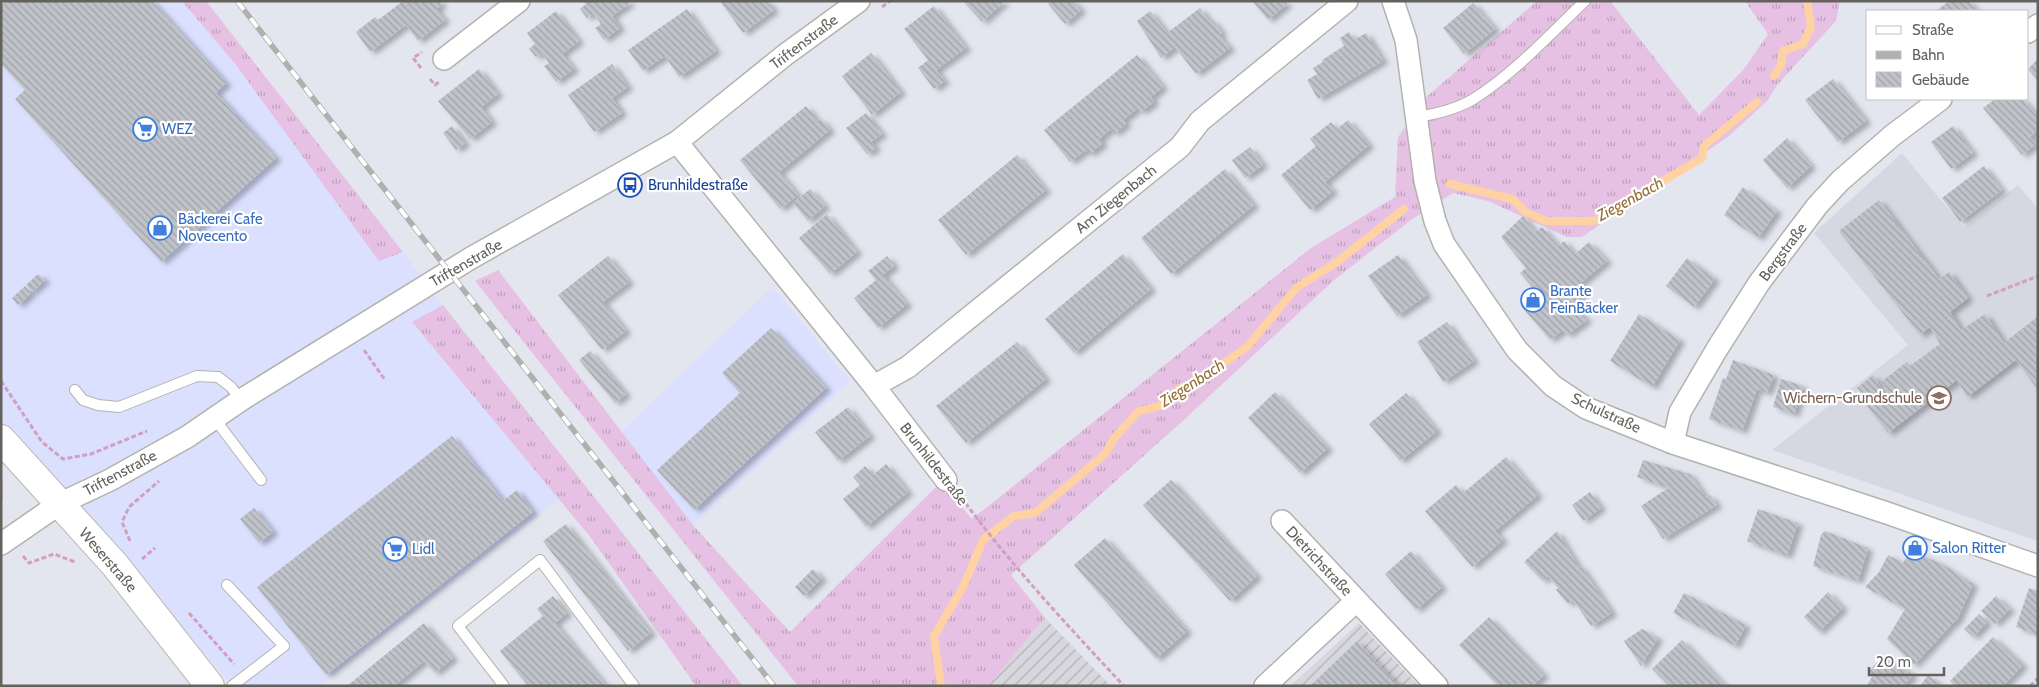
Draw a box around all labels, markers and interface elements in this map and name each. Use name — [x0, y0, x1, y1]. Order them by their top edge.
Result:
legend — [1866, 10, 2029, 100]
street label: Triftenstraße — [767, 11, 842, 73]
text: Straße — [1912, 21, 1954, 39]
text: Bahn — [1912, 46, 1945, 64]
text: Gebäude — [1912, 71, 1969, 89]
supermarket icon: WEZ — [132, 116, 158, 142]
place label: WEZ — [162, 120, 193, 138]
street label: Am Ziegenbach — [1072, 161, 1160, 237]
bus stop icon: Brunhildestraße — [617, 172, 643, 198]
water label: Ziegenbach — [1592, 173, 1667, 226]
place label: Brunhildestraße — [648, 176, 748, 194]
place label: Bäckerei Cafe Novecento — [178, 210, 263, 245]
shop icon: Bäckerei Cafe Novecento — [147, 215, 173, 241]
street label: Bergstraße — [1755, 219, 1811, 285]
street label: Triftenstraße — [427, 235, 505, 291]
place label: Brante FeinBäcker — [1550, 282, 1618, 317]
shop icon: Brante FeinBäcker — [1520, 287, 1546, 313]
water label: Ziegenbach — [1155, 355, 1228, 411]
school or university icon: Wichern-Grundschule — [1926, 385, 1952, 411]
street label: Schulstraße — [1568, 389, 1644, 437]
place label: Wichern-Grundschule — [1783, 389, 1922, 407]
street label: Brunhildestraße — [896, 419, 972, 509]
street label: Triftenstraße — [80, 446, 160, 500]
street label: Dietrichstraße — [1282, 522, 1356, 600]
street label: Weserstraße — [75, 524, 141, 596]
shop icon: Salon Ritter — [1902, 535, 1928, 561]
supermarket icon: Lidl — [382, 536, 408, 562]
place label: Salon Ritter — [1932, 539, 2006, 557]
place label: Lidl — [412, 540, 435, 558]
scale bar — [1869, 644, 1944, 676]
text: 20 m — [1876, 653, 1911, 671]

